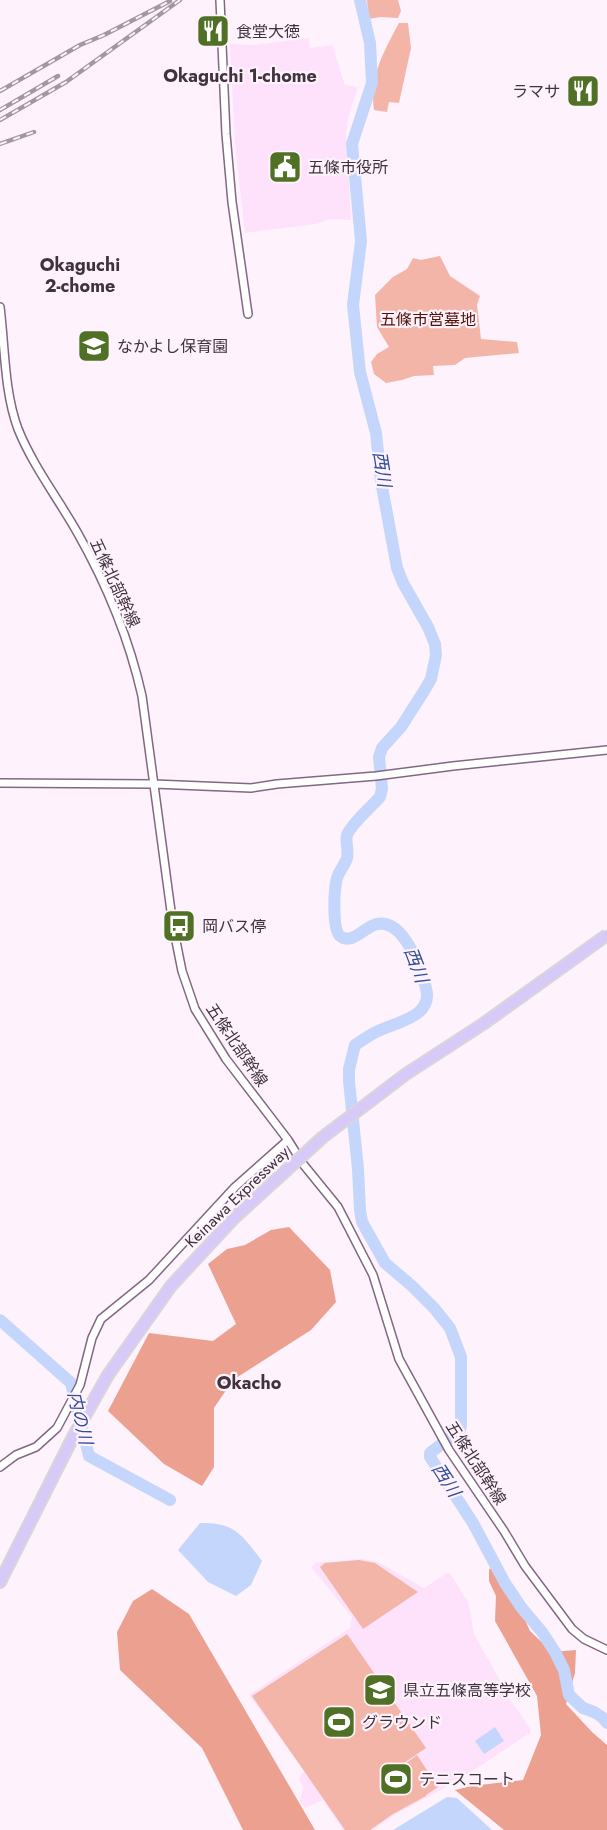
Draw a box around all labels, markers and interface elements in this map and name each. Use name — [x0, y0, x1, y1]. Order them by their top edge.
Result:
restaurant icon: 食堂大徳 — [195, 13, 231, 49]
place label: 食堂大徳 — [236, 20, 300, 43]
district label: Okaguchi 1-chome — [163, 63, 317, 89]
restaurant icon: ラマサ — [565, 73, 601, 109]
place label: ラマサ — [512, 80, 560, 103]
public building icon: 五條市役所 — [267, 149, 303, 185]
place label: 五條市役所 — [308, 156, 388, 179]
district label: Okaguchi 2-chome — [40, 252, 120, 299]
park label: 五條市営墓地 — [380, 308, 476, 331]
school or university icon: なかよし保育園 — [76, 328, 112, 364]
place label: なかよし保育園 — [117, 335, 228, 358]
water label: 西川 — [366, 449, 398, 491]
street label: 五條北部幹線 — [84, 535, 146, 631]
bus stop icon: 岡バス停 — [161, 908, 197, 944]
place label: 岡バス停 — [202, 915, 266, 938]
water label: 西川 — [397, 944, 435, 988]
street label: 五條北部幹線 — [201, 999, 273, 1091]
street label: Keinawa Expressway — [180, 1141, 295, 1253]
district label: Okacho — [217, 1370, 282, 1396]
water label: 内の川 — [61, 1389, 99, 1449]
street label: 五條北部幹線 — [440, 1416, 512, 1510]
water label: 西川 — [425, 1458, 468, 1504]
school or university icon: 県立五條高等学校 — [362, 1672, 398, 1708]
place label: 県立五條高等学校 — [403, 1679, 531, 1702]
sports icon: グラウンド — [321, 1704, 357, 1740]
place label: グラウンド — [362, 1711, 442, 1734]
sports icon: テニスコート — [378, 1761, 414, 1797]
place label: テニスコート — [419, 1768, 515, 1791]

